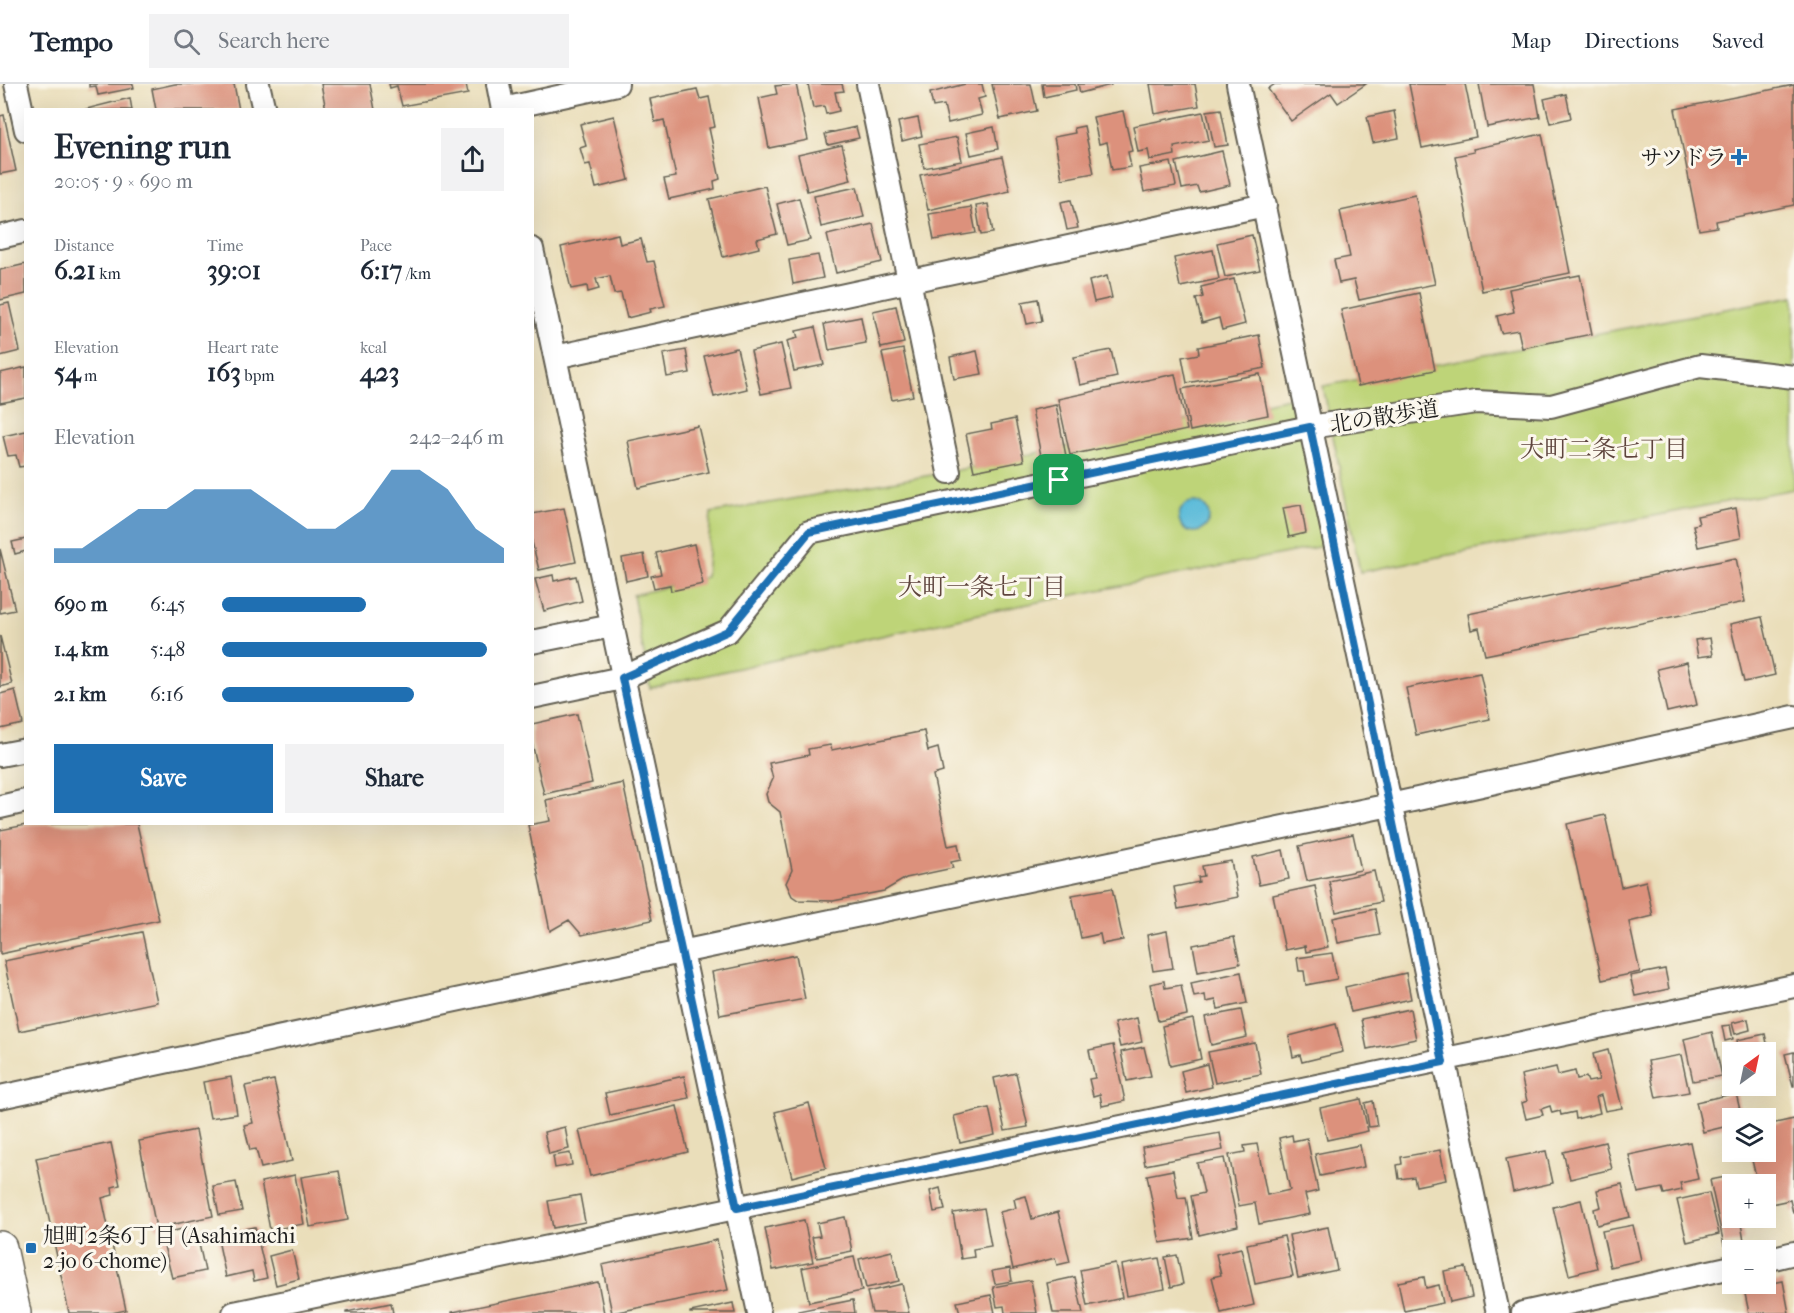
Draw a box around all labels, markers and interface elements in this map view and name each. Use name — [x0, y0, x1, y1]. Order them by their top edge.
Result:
search box — [149, 14, 569, 68]
text: Tempo — [30, 25, 113, 58]
icon: search — [170, 25, 203, 58]
text: Search here — [218, 28, 330, 54]
text: Map — [1511, 29, 1551, 53]
text: Directions — [1584, 29, 1679, 53]
text: Saved — [1712, 29, 1764, 53]
text: Evening run — [54, 128, 231, 167]
button: share — [441, 128, 504, 191]
place label: サツドラ — [1640, 145, 1727, 171]
marker: サツドラ — [1732, 150, 1746, 164]
text: 20:05 · 9 × 690 m — [54, 170, 193, 193]
text: Distance — [54, 236, 114, 255]
text: Time — [207, 236, 243, 255]
text: Pace — [360, 236, 392, 255]
text: 6.21 — [54, 255, 96, 286]
text: 39:01 — [207, 255, 261, 286]
text: 6:17 — [360, 255, 402, 286]
text: km — [96, 264, 121, 283]
text: /km — [402, 264, 431, 283]
text: Elevation — [54, 338, 119, 357]
text: Heart rate — [207, 338, 279, 357]
text: kcal — [360, 338, 387, 357]
text: 54 — [54, 357, 81, 388]
text: 163 — [207, 357, 241, 388]
text: 423 — [360, 357, 399, 388]
text: m — [81, 366, 97, 385]
text: bpm — [241, 366, 275, 385]
street label: 北の散歩道 — [1328, 396, 1441, 438]
text: Elevation — [54, 426, 135, 449]
text: 242–246 m — [409, 426, 504, 449]
district label: 大町二条七丁目 — [1520, 435, 1688, 463]
pin — [1033, 454, 1084, 505]
icon: arrive — [1042, 463, 1075, 496]
district label: 大町一条七丁目 — [898, 573, 1066, 601]
text: 690 m — [54, 593, 107, 616]
text: 6:45 — [150, 593, 186, 616]
text: 1.4 km — [54, 638, 109, 661]
text: 5:48 — [150, 638, 185, 661]
text: 2.1 km — [54, 683, 107, 706]
text: 6:16 — [150, 683, 184, 706]
button: Save — [54, 744, 273, 813]
button: Share — [285, 744, 504, 813]
north arrow — [1722, 1042, 1776, 1096]
map controls — [1722, 1042, 1776, 1294]
button: layers — [1722, 1108, 1776, 1162]
button: + — [1722, 1174, 1776, 1228]
place label: 旭町2条6丁目 (Asahimachi 2-jo 6-chome) — [43, 1223, 296, 1274]
button: − — [1722, 1240, 1776, 1294]
marker: 旭町2条6丁目 (Asahimachi 2-jo 6-chome) — [24, 1241, 38, 1255]

